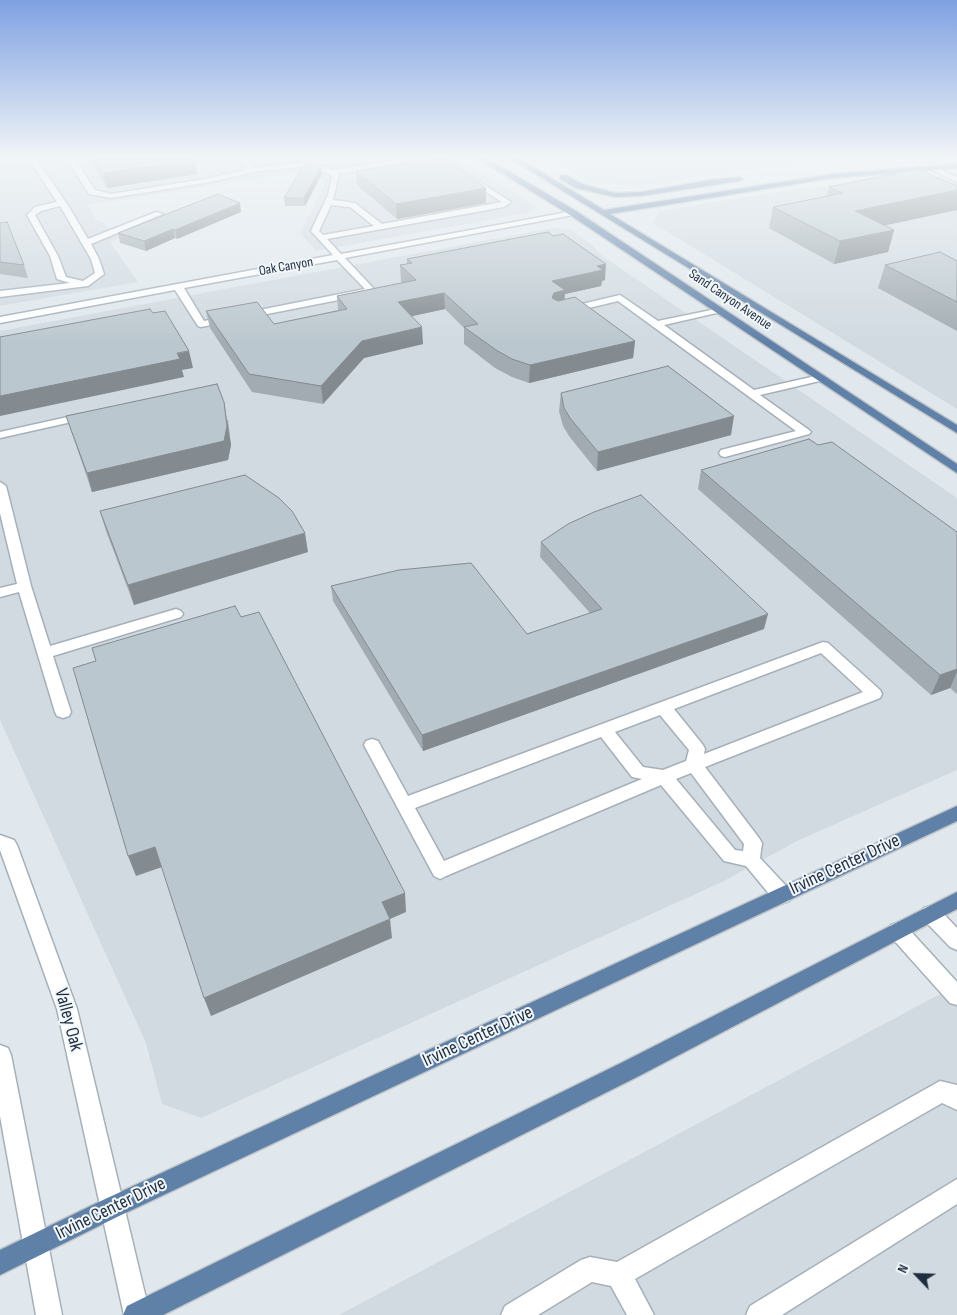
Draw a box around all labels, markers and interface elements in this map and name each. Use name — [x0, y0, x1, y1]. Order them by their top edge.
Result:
street label: Oak Canyon — [258, 254, 314, 280]
street label: Sand Canyon Avenue — [685, 266, 775, 334]
street label: Irvine Center Drive — [786, 830, 904, 900]
street label: Valley Oak — [49, 986, 87, 1054]
street label: Irvine Center Drive — [419, 1002, 537, 1072]
street label: Irvine Center Drive — [53, 1173, 169, 1245]
north arrow — [892, 1250, 942, 1300]
text: N — [894, 1262, 912, 1276]

